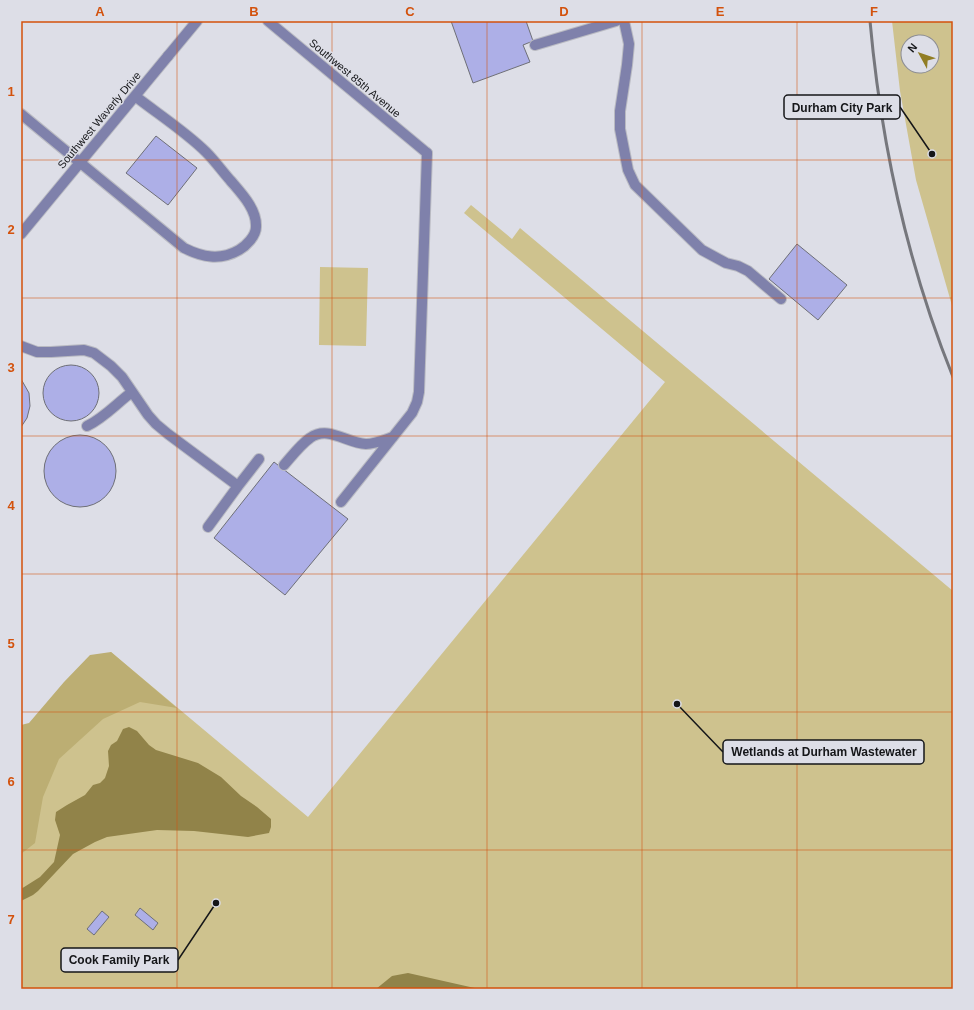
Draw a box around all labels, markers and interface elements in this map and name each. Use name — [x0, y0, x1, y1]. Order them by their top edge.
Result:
text: A — [95, 4, 105, 19]
text: B — [249, 4, 259, 19]
text: C — [405, 4, 415, 19]
text: D — [559, 4, 569, 19]
text: E — [716, 4, 725, 19]
text: F — [870, 4, 878, 19]
north arrow — [900, 34, 940, 74]
street label: Southwest 85th Avenue — [307, 36, 403, 120]
text: N — [905, 41, 920, 54]
street label: Southwest Waverly Drive — [55, 69, 143, 171]
text: 1 — [7, 84, 15, 99]
callout: Durham City Park — [784, 95, 900, 119]
text: Durham City Park — [792, 101, 893, 115]
text: 2 — [7, 222, 15, 237]
text: 3 — [7, 360, 15, 375]
text: 4 — [7, 498, 15, 513]
text: 5 — [7, 636, 15, 651]
callout: Wetlands at Durham Wastewater — [723, 740, 924, 764]
text: Wetlands at Durham Wastewater — [731, 745, 917, 759]
text: 6 — [7, 774, 15, 789]
text: 7 — [7, 912, 15, 927]
callout: Cook Family Park — [61, 948, 178, 972]
text: Cook Family Park — [69, 953, 170, 967]

